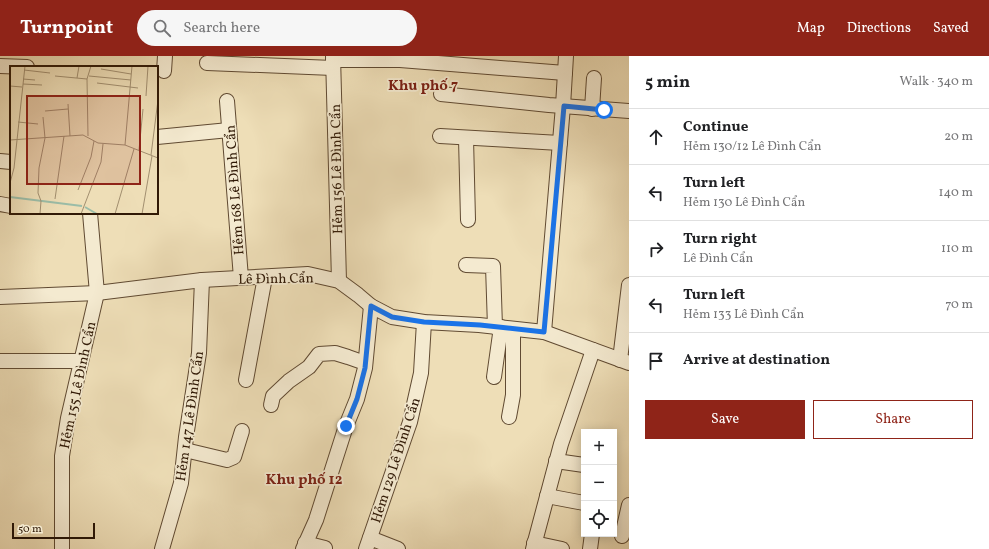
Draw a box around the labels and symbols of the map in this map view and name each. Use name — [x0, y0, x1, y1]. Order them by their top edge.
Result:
inset map — [10, 66, 158, 214]
district label: Khu phố 7 — [388, 76, 458, 97]
route start — [595, 101, 613, 119]
street label: Hẻm 156 Lê Đình Cẩn — [327, 104, 348, 234]
street label: Hẻm 168 Lê Đình Cẩn — [221, 124, 250, 256]
street label: Lê Đình Cẩn — [238, 269, 314, 290]
street label: Hẻm 155 Lê Đình Cẩn — [56, 320, 101, 451]
street label: Hẻm 147 Lê Đình Cẩn — [172, 350, 209, 483]
street label: Hẻm 129 Lê Đình Cẩn — [367, 395, 426, 526]
route end — [337, 417, 355, 435]
district label: Khu phố 12 — [266, 470, 343, 491]
scale bar — [12, 521, 95, 540]

